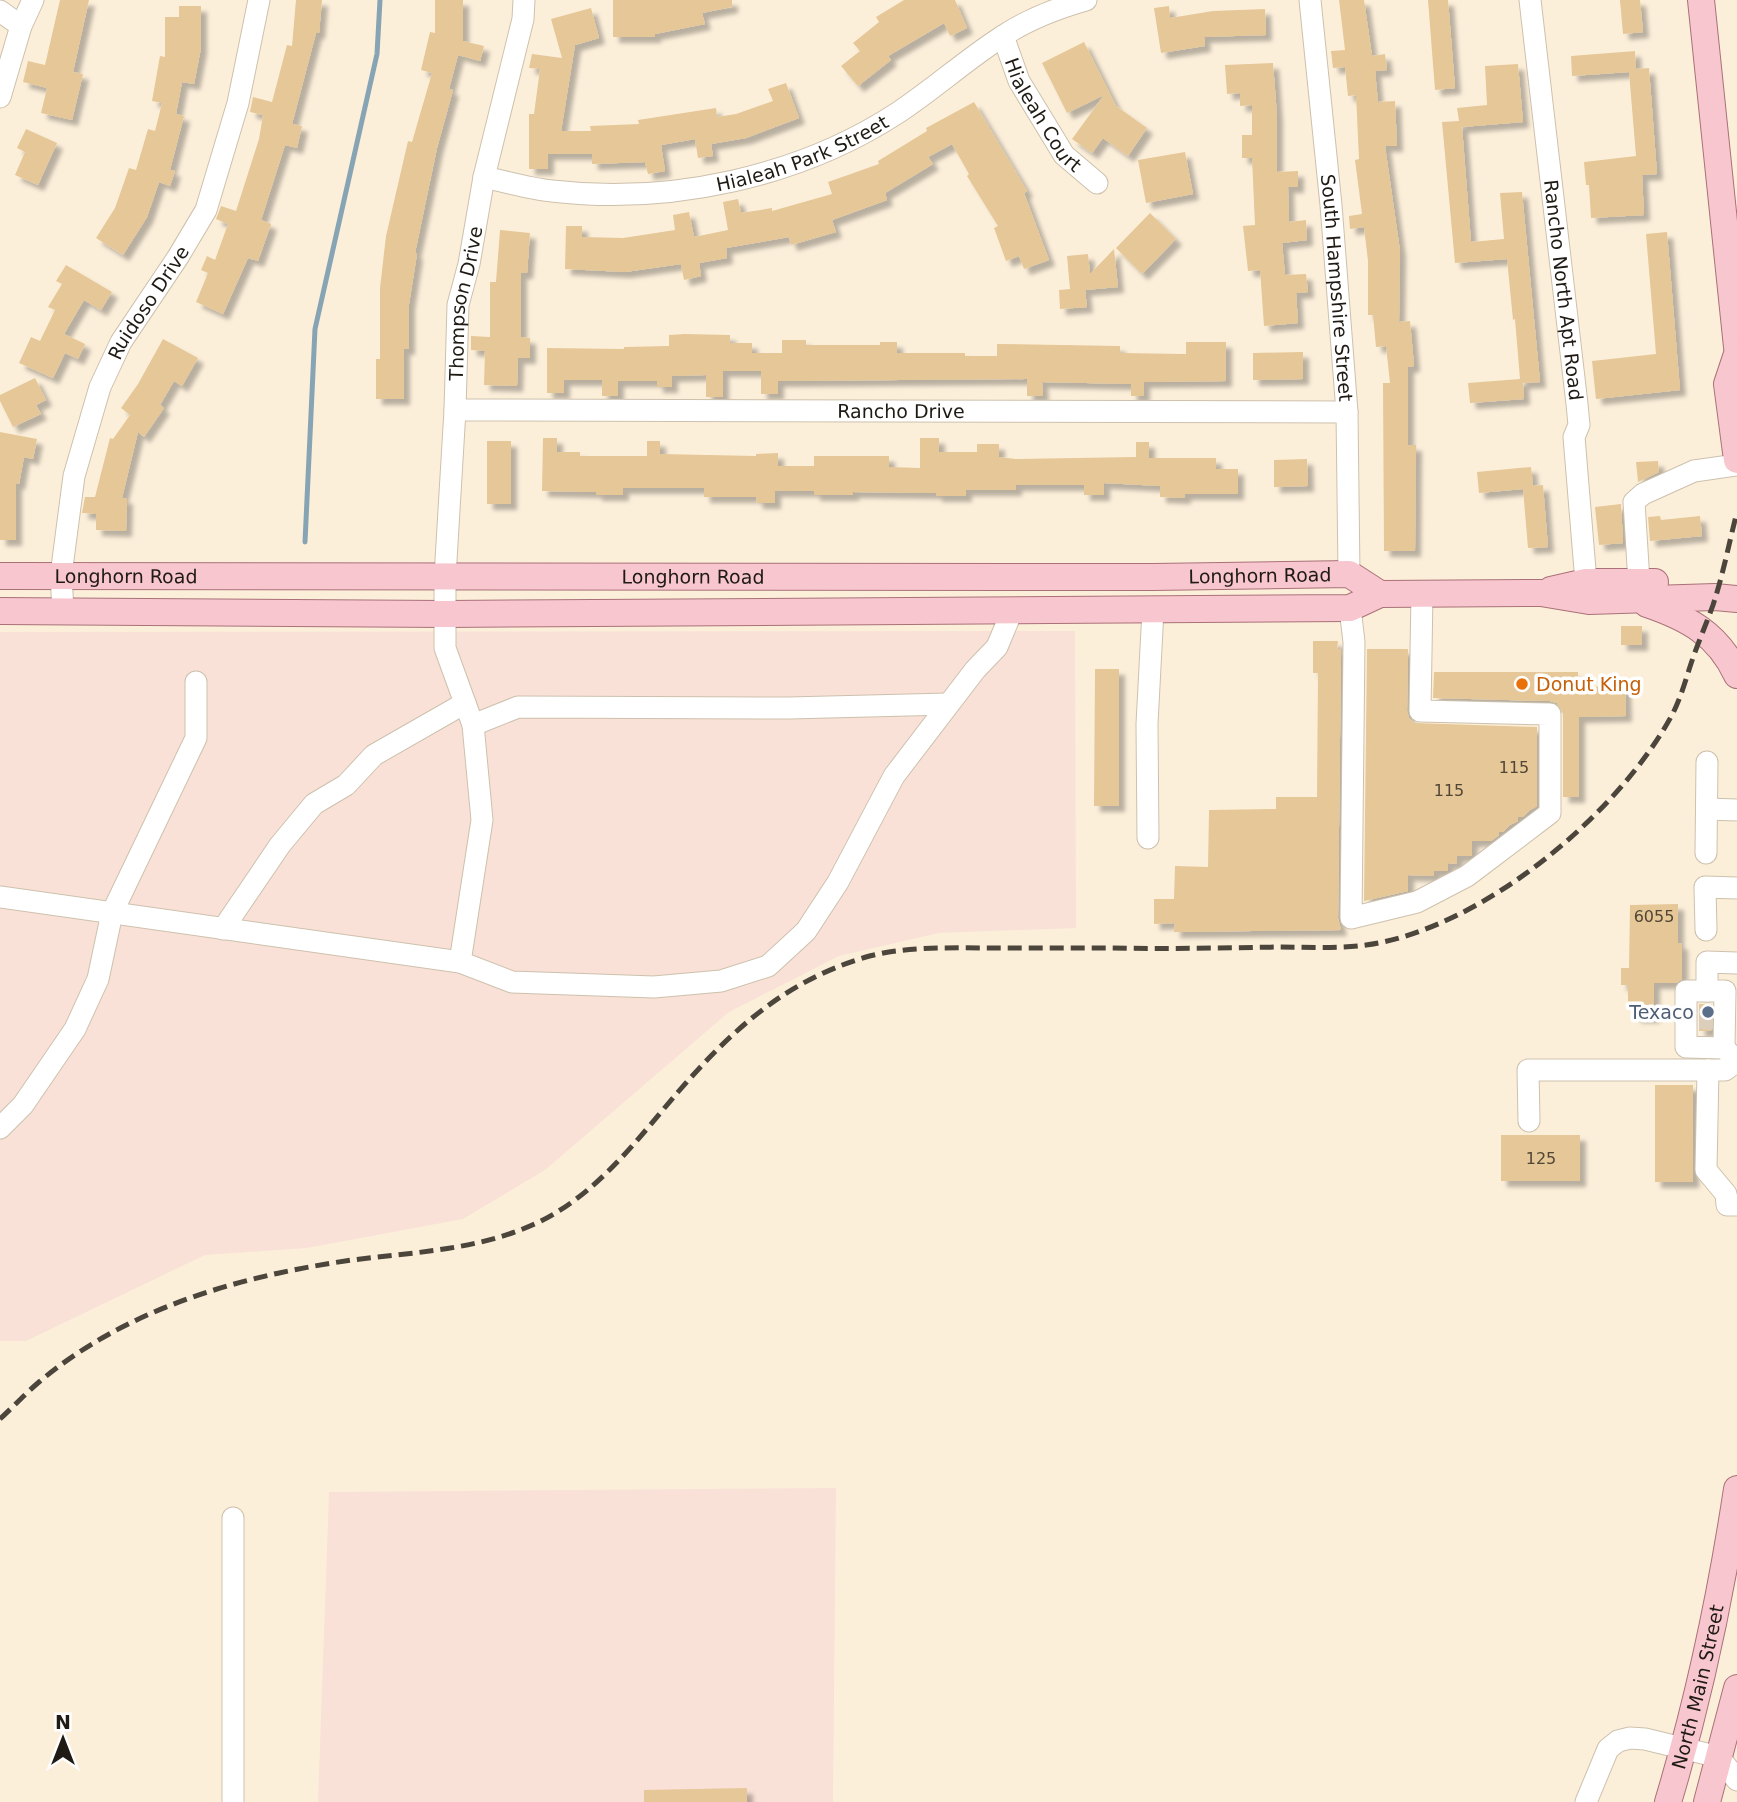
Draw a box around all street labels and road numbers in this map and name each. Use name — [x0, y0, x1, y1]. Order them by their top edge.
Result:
street label: Hialeah Court — [1001, 55, 1086, 176]
street label: Hialeah Park Street — [714, 111, 892, 195]
street label: South Hampshire Street — [1317, 173, 1357, 402]
street label: Rancho North Apt Road — [1540, 178, 1588, 402]
street label: Thompson Drive — [445, 224, 486, 382]
street label: Ruidoso Drive — [103, 242, 193, 363]
street label: Rancho Drive — [837, 400, 965, 422]
street label: Longhorn Road — [1188, 563, 1332, 587]
street label: Longhorn Road — [55, 565, 197, 587]
street label: Longhorn Road — [622, 566, 764, 588]
street label: North Main Street — [1667, 1603, 1728, 1772]

